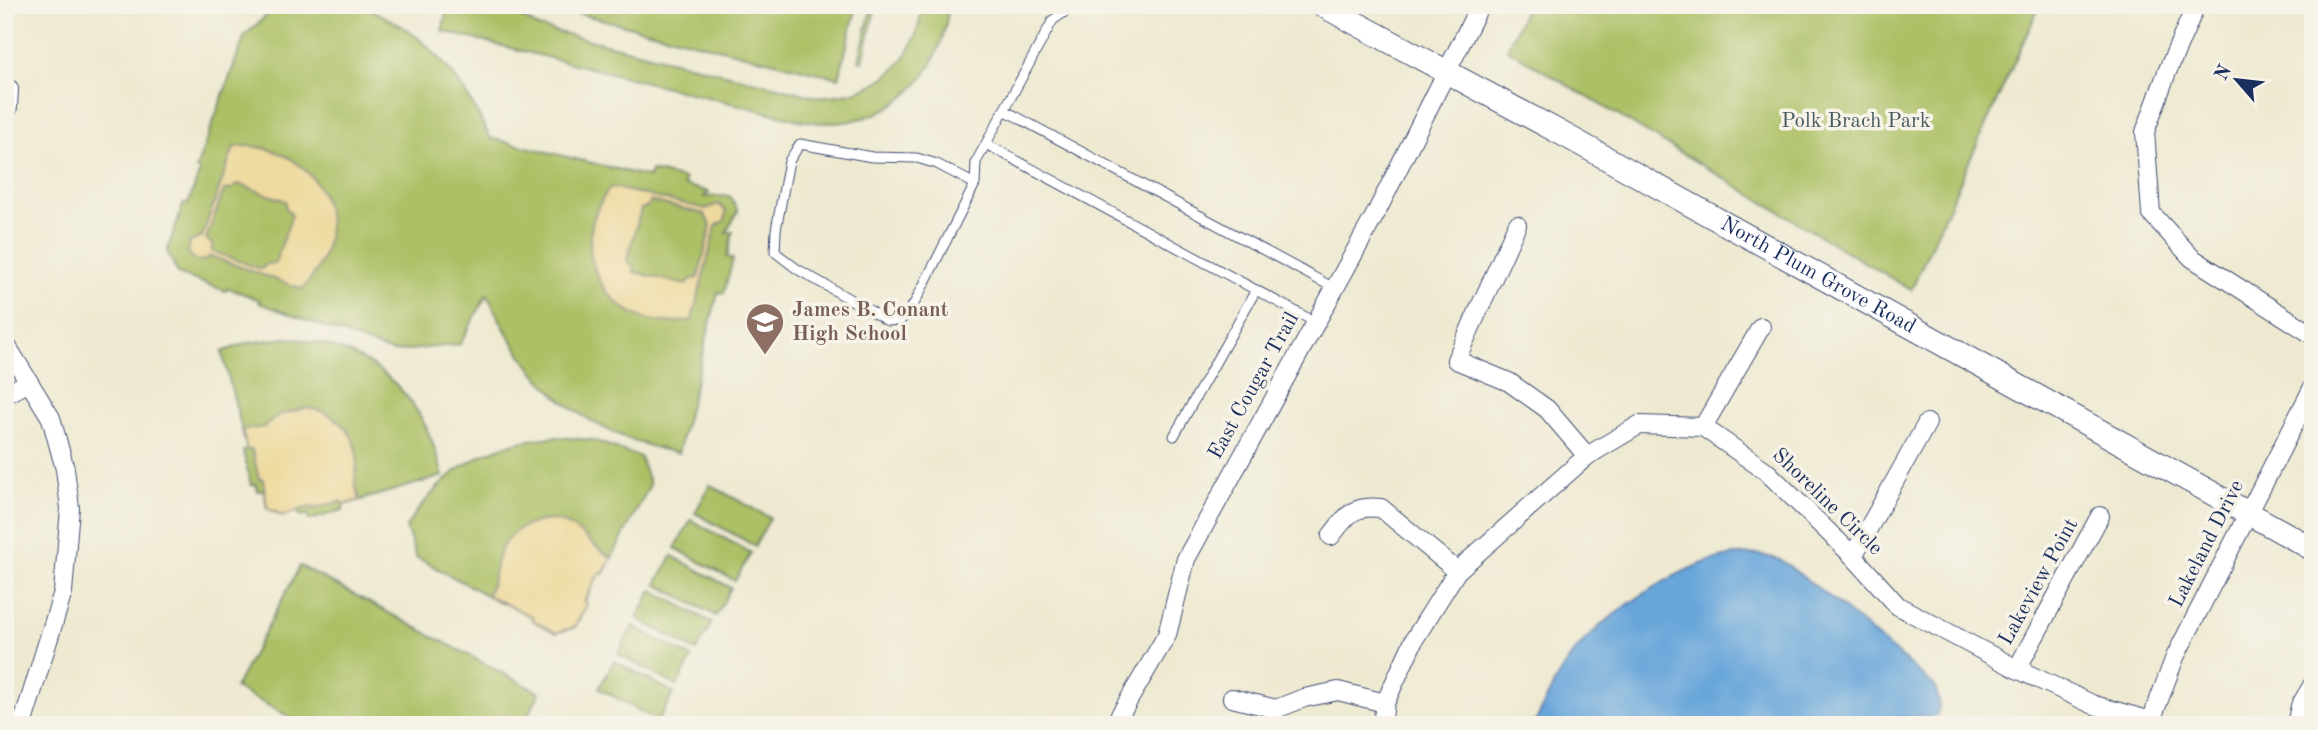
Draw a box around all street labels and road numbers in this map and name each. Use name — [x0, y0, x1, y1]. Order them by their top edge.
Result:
street label: North Plum Grove Road — [1717, 213, 1919, 338]
street label: East Cougar Trail — [1205, 309, 1303, 463]
street label: Shoreline Circle — [1768, 444, 1886, 560]
street label: Lakeland Drive — [2166, 477, 2248, 611]
street label: Lakeview Point — [1995, 515, 2083, 649]

